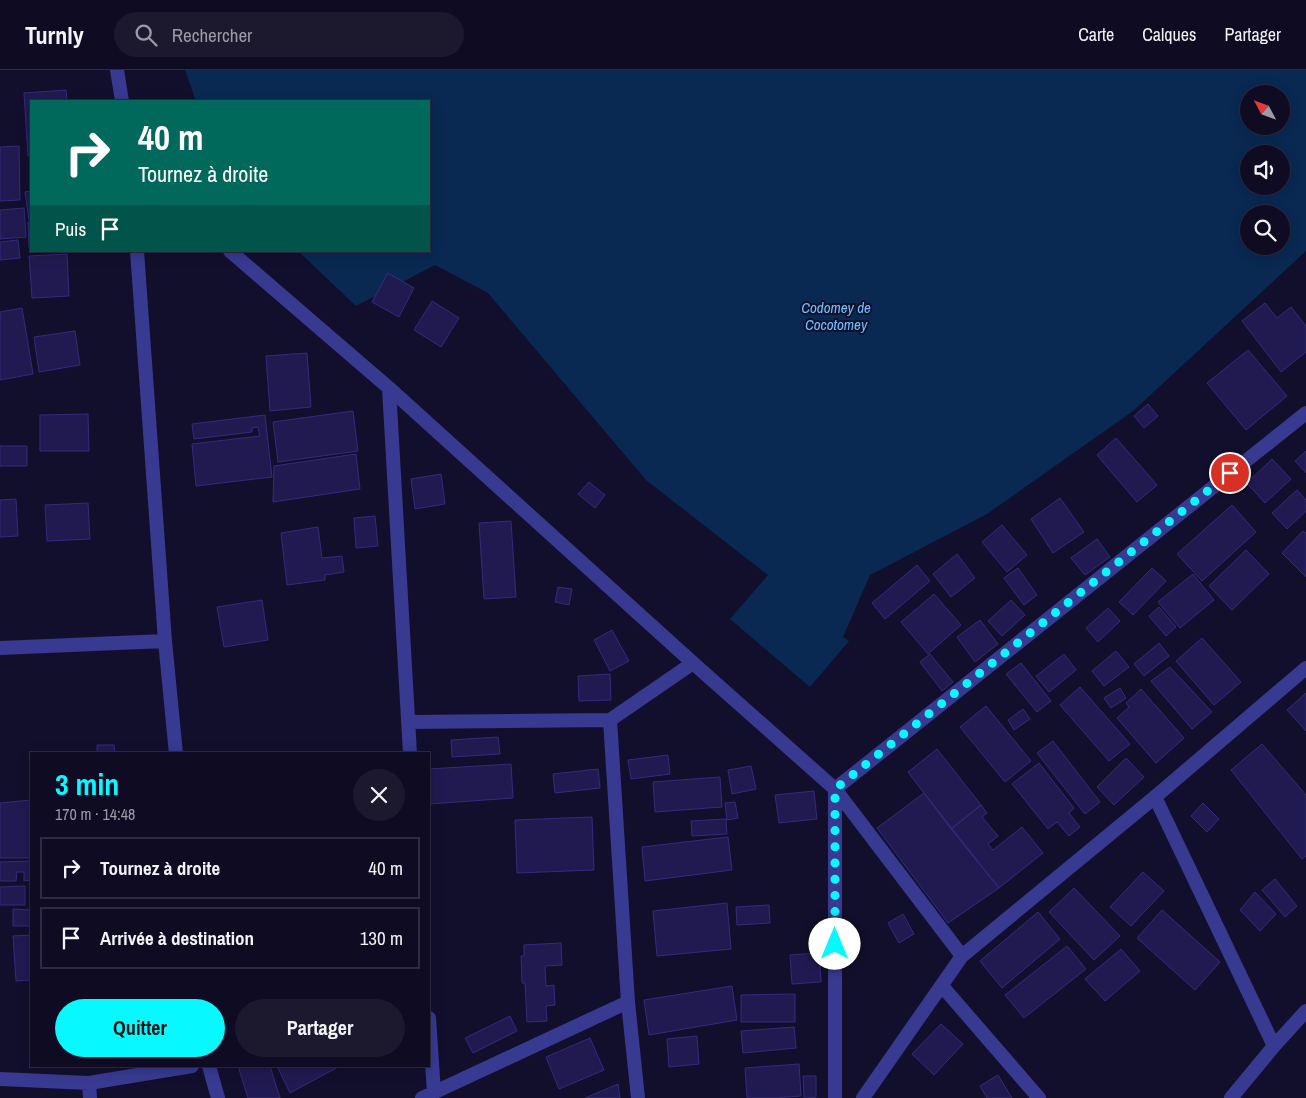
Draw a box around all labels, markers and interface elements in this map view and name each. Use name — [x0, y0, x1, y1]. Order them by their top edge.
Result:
search box — [114, 12, 464, 57]
text: Turnly — [25, 19, 84, 51]
icon: search — [132, 21, 160, 49]
text: Rechercher — [172, 22, 252, 48]
text: Carte — [1078, 22, 1114, 47]
text: Calques — [1142, 22, 1196, 47]
text: Partager — [1224, 22, 1281, 47]
north arrow — [1240, 85, 1290, 135]
map controls — [1240, 85, 1290, 255]
text: 40 m — [138, 114, 203, 161]
icon: right — [55, 120, 120, 185]
button: sound — [1240, 145, 1290, 195]
text: Tournez à droite — [138, 159, 268, 189]
button: search — [1240, 205, 1290, 255]
icon: arrive — [96, 215, 124, 243]
text: Puis — [55, 216, 86, 242]
water label: Codomey de Cocotomey — [801, 297, 871, 335]
pin — [1209, 452, 1251, 494]
icon: arrive — [1216, 459, 1244, 487]
text: 3 min — [55, 764, 119, 804]
button: close — [353, 769, 405, 821]
text: 170 m · 14:48 — [55, 803, 135, 825]
icon: right — [57, 854, 85, 882]
text: Tournez à droite — [100, 855, 220, 881]
text: 40 m — [368, 855, 403, 881]
position arrow — [808, 917, 860, 969]
icon: arrive — [57, 924, 85, 952]
text: Arrivée à destination — [100, 925, 254, 951]
text: 130 m — [360, 925, 403, 951]
button: Quitter — [55, 999, 225, 1057]
button: Partager — [235, 999, 405, 1057]

